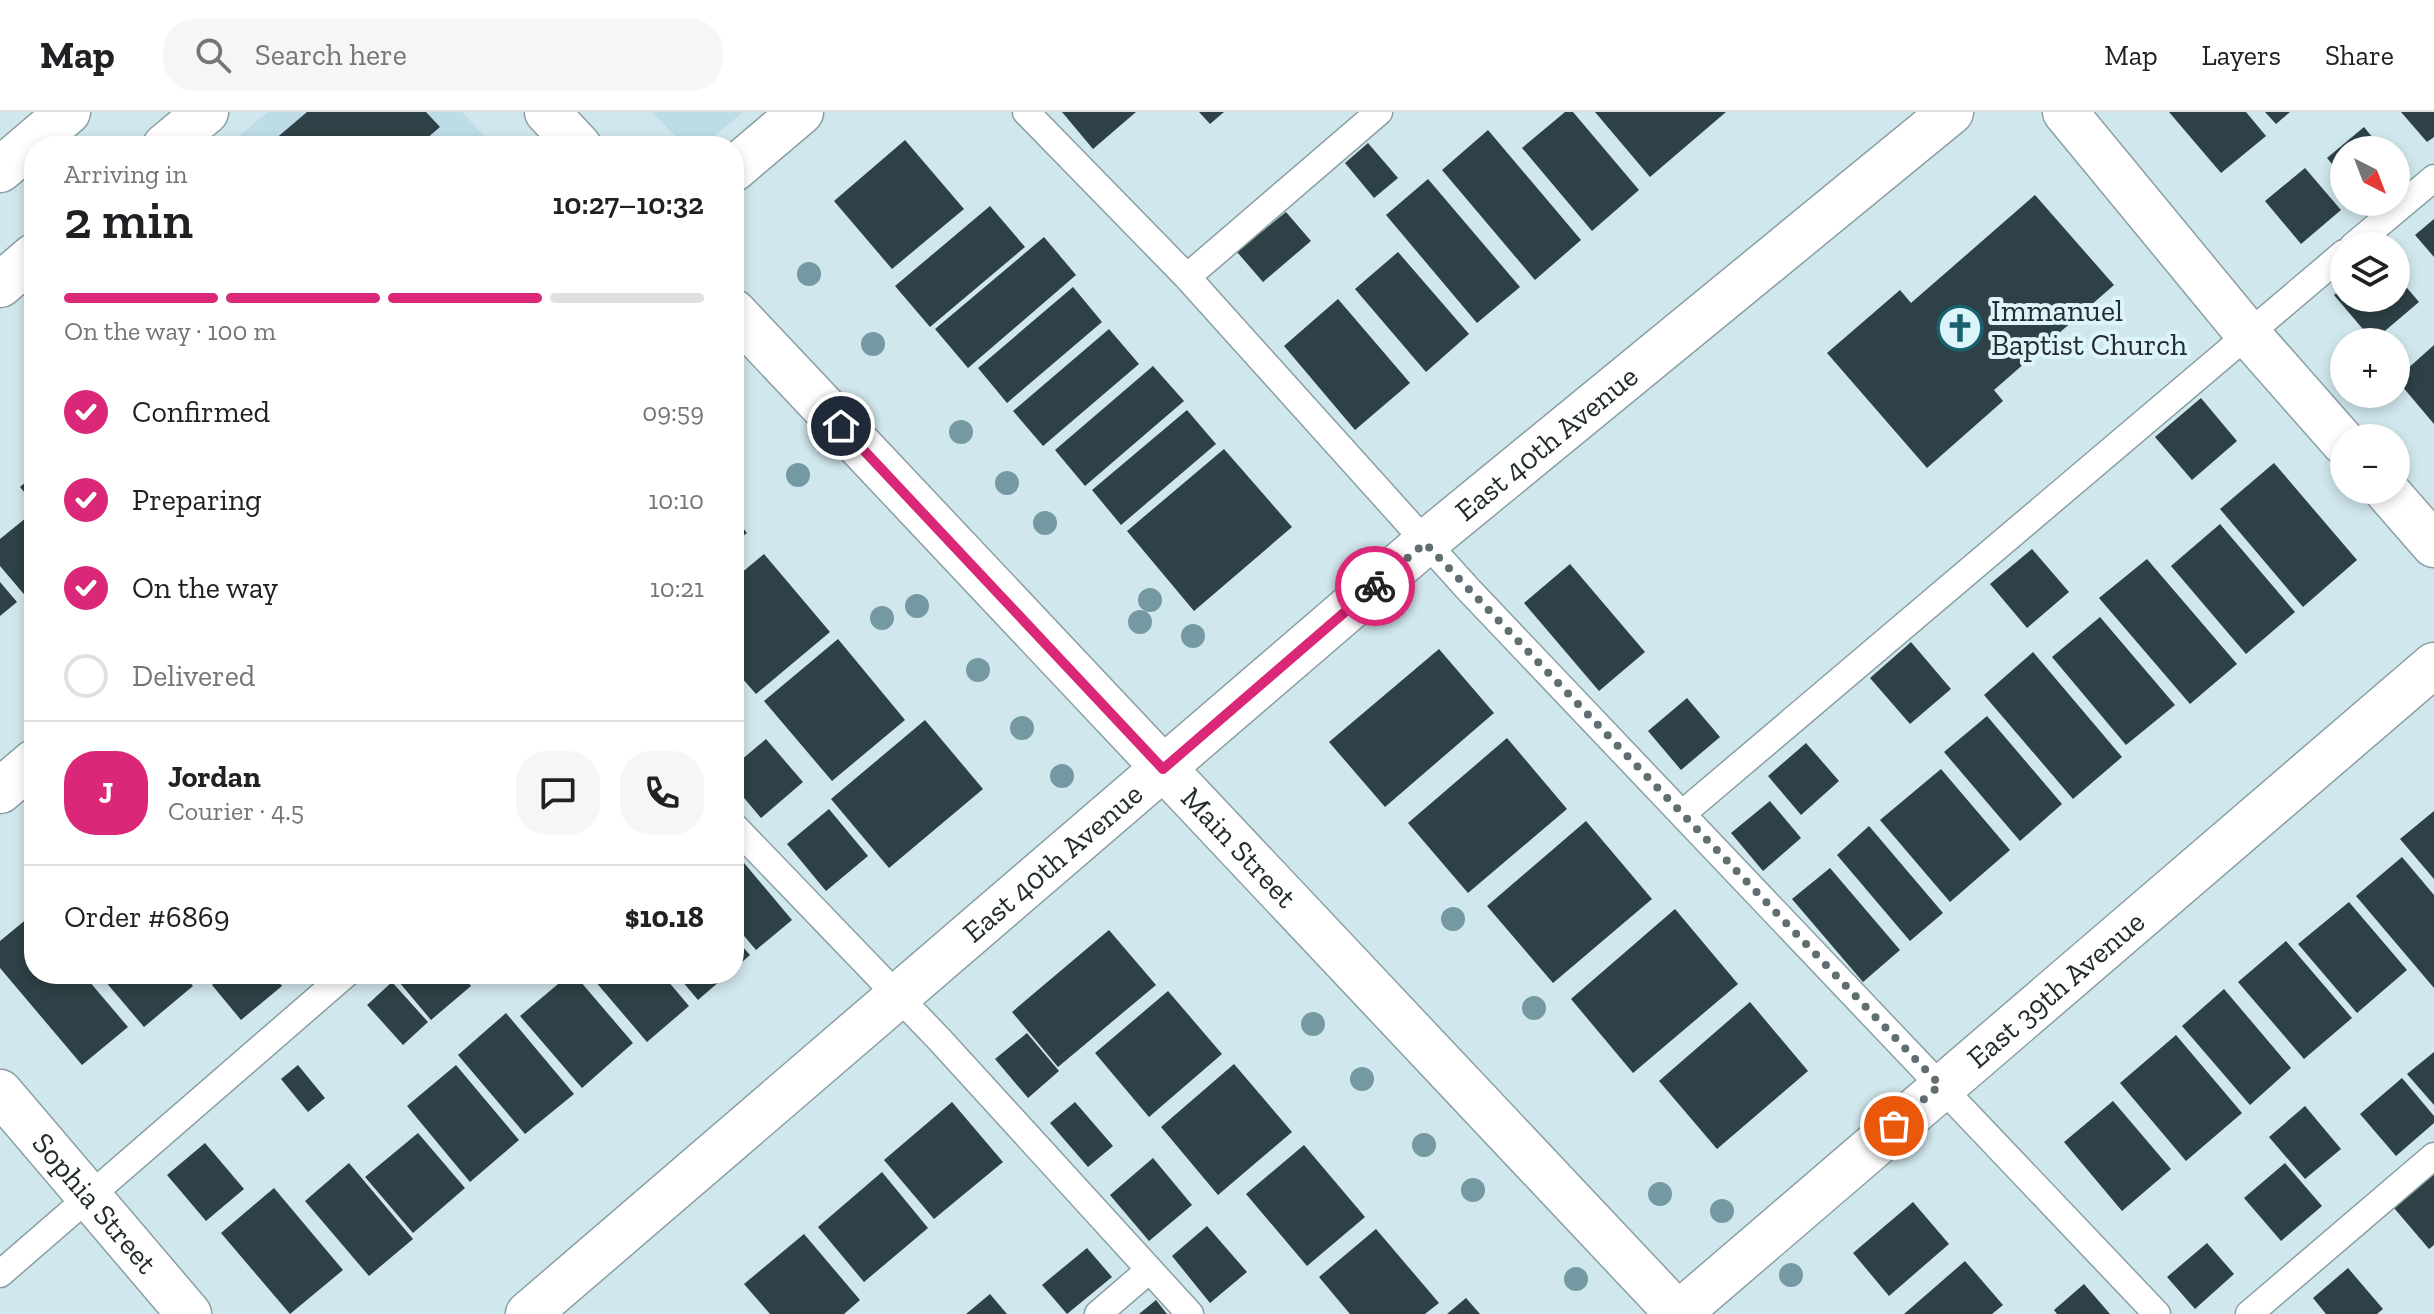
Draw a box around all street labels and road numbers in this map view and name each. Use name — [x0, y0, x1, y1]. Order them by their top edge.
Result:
street label: East 40th Avenue — [1448, 358, 1645, 529]
street label: East 40th Avenue — [956, 776, 1150, 950]
street label: Main Street — [1173, 780, 1304, 915]
street label: East 39th Avenue — [1960, 903, 2152, 1076]
street label: Sophia Street — [25, 1125, 165, 1281]

